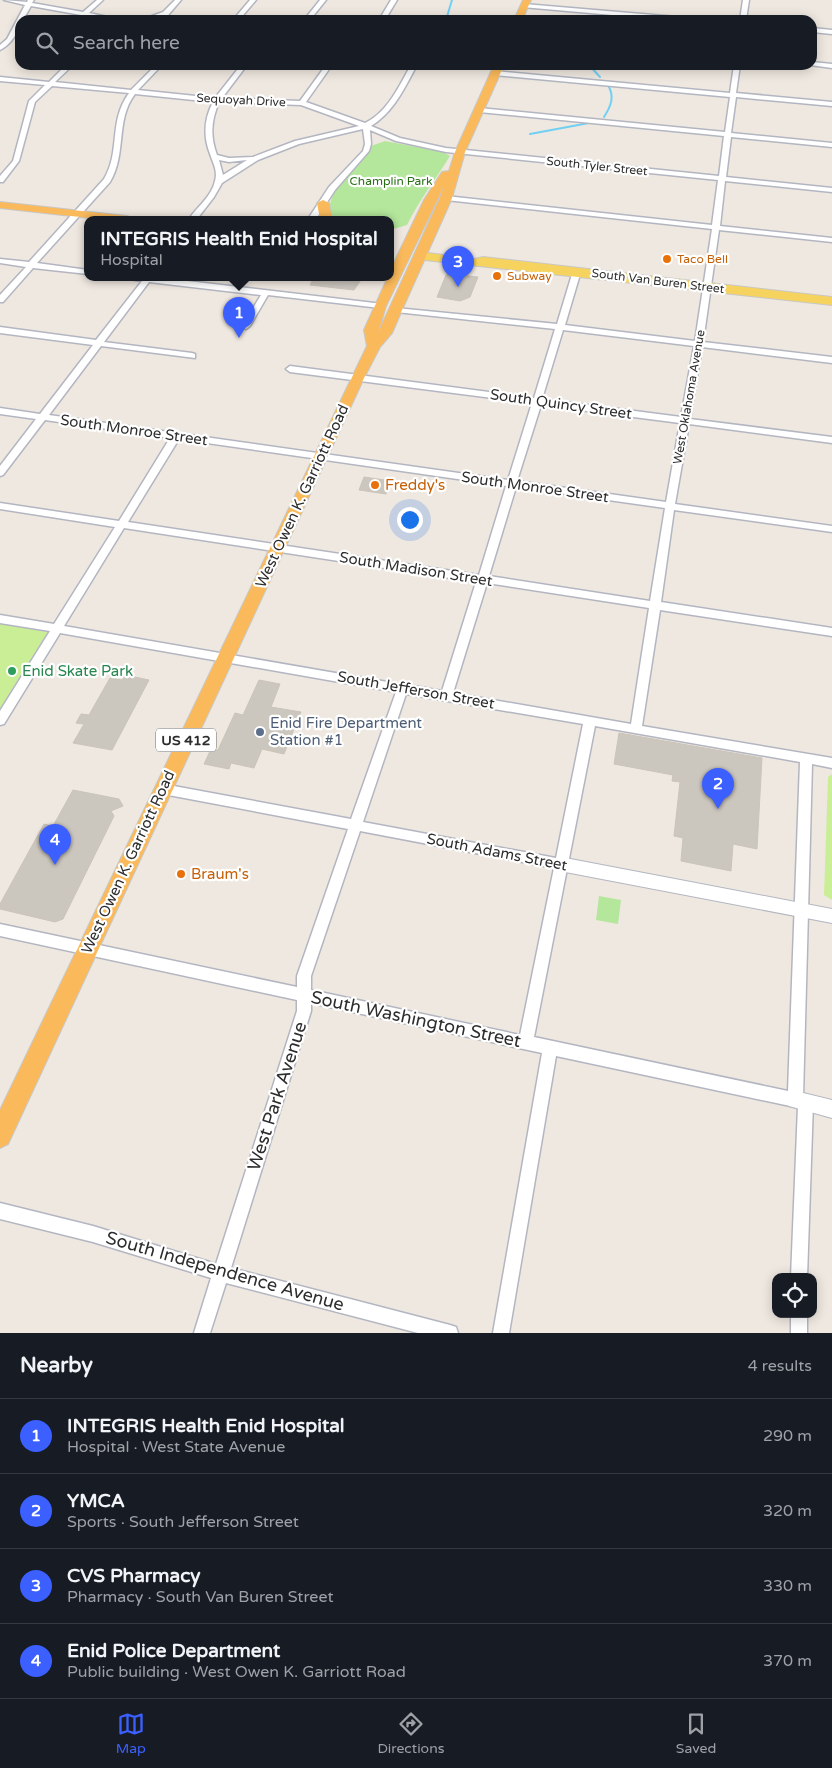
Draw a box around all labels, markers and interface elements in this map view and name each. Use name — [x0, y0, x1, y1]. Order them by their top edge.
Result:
search box — [15, 15, 817, 70]
icon: search — [33, 29, 61, 57]
text: Search here — [73, 32, 180, 54]
street label: Sequoyah Drive — [196, 91, 286, 109]
street label: South Tyler Street — [546, 154, 649, 178]
park label: Champlin Park — [349, 174, 433, 188]
popup — [84, 216, 394, 281]
text: INTEGRIS Health Enid Hospital — [100, 228, 378, 250]
pin: 3 — [442, 246, 474, 287]
text: Hospital — [100, 250, 163, 270]
place label: Taco Bell — [677, 252, 728, 266]
marker: Taco Bell — [661, 253, 673, 265]
street label: South Van Buren Street — [591, 266, 725, 296]
place label: Subway — [507, 269, 552, 283]
marker: Subway — [491, 270, 503, 282]
pin: 1 — [223, 297, 255, 338]
street label: West Oklahoma Avenue — [670, 329, 708, 465]
street label: South Quincy Street — [489, 385, 633, 423]
street label: West Owen K. Garriott Road — [252, 401, 352, 591]
street label: South Monroe Street — [59, 411, 209, 449]
street label: South Monroe Street — [460, 468, 610, 506]
place label: Freddy's — [385, 476, 445, 494]
marker: Freddy's — [369, 479, 381, 491]
your location — [397, 507, 423, 533]
street label: South Madison Street — [338, 548, 494, 590]
place label: Enid Skate Park — [22, 662, 133, 680]
marker: Enid Skate Park — [6, 665, 18, 677]
street label: South Jefferson Street — [336, 667, 496, 713]
place label: Enid Fire Department Station #1 — [270, 714, 422, 749]
marker: Enid Fire Department Station #1 — [254, 726, 266, 738]
road number: US 412 — [156, 728, 216, 752]
street label: West Owen K. Garriott Road — [78, 767, 178, 957]
pin: 2 — [702, 768, 734, 809]
pin: 4 — [39, 824, 71, 865]
street label: South Adams Street — [425, 830, 569, 875]
place label: Braum's — [191, 865, 249, 883]
marker: Braum's — [175, 868, 187, 880]
street label: South Washington Street — [309, 986, 523, 1052]
street label: West Park Avenue — [243, 1019, 311, 1173]
street label: South Independence Avenue — [103, 1226, 347, 1316]
map controls — [772, 1273, 817, 1318]
button: locate — [772, 1273, 817, 1318]
text: Nearby — [20, 1353, 93, 1378]
text: 4 results — [748, 1356, 812, 1376]
text: INTEGRIS Health Enid Hospital — [67, 1415, 345, 1437]
text: 1 — [31, 1426, 41, 1446]
text: 290 m — [763, 1426, 812, 1446]
text: Hospital · West State Avenue — [67, 1437, 285, 1457]
text: YMCA — [67, 1490, 125, 1512]
text: 2 — [31, 1501, 41, 1521]
text: 320 m — [763, 1501, 812, 1521]
text: Sports · South Jefferson Street — [67, 1512, 299, 1532]
text: CVS Pharmacy — [67, 1565, 201, 1587]
text: 3 — [31, 1576, 41, 1596]
text: 330 m — [763, 1576, 812, 1596]
text: Pharmacy · South Van Buren Street — [67, 1587, 334, 1607]
text: Enid Police Department — [67, 1640, 280, 1662]
text: 4 — [31, 1651, 41, 1671]
text: 370 m — [763, 1651, 812, 1671]
text: Public building · West Owen K. Garriott Road — [67, 1662, 406, 1682]
tab: Map — [116, 1710, 146, 1757]
tab: Directions — [377, 1710, 444, 1757]
tab: Saved — [676, 1710, 716, 1757]

